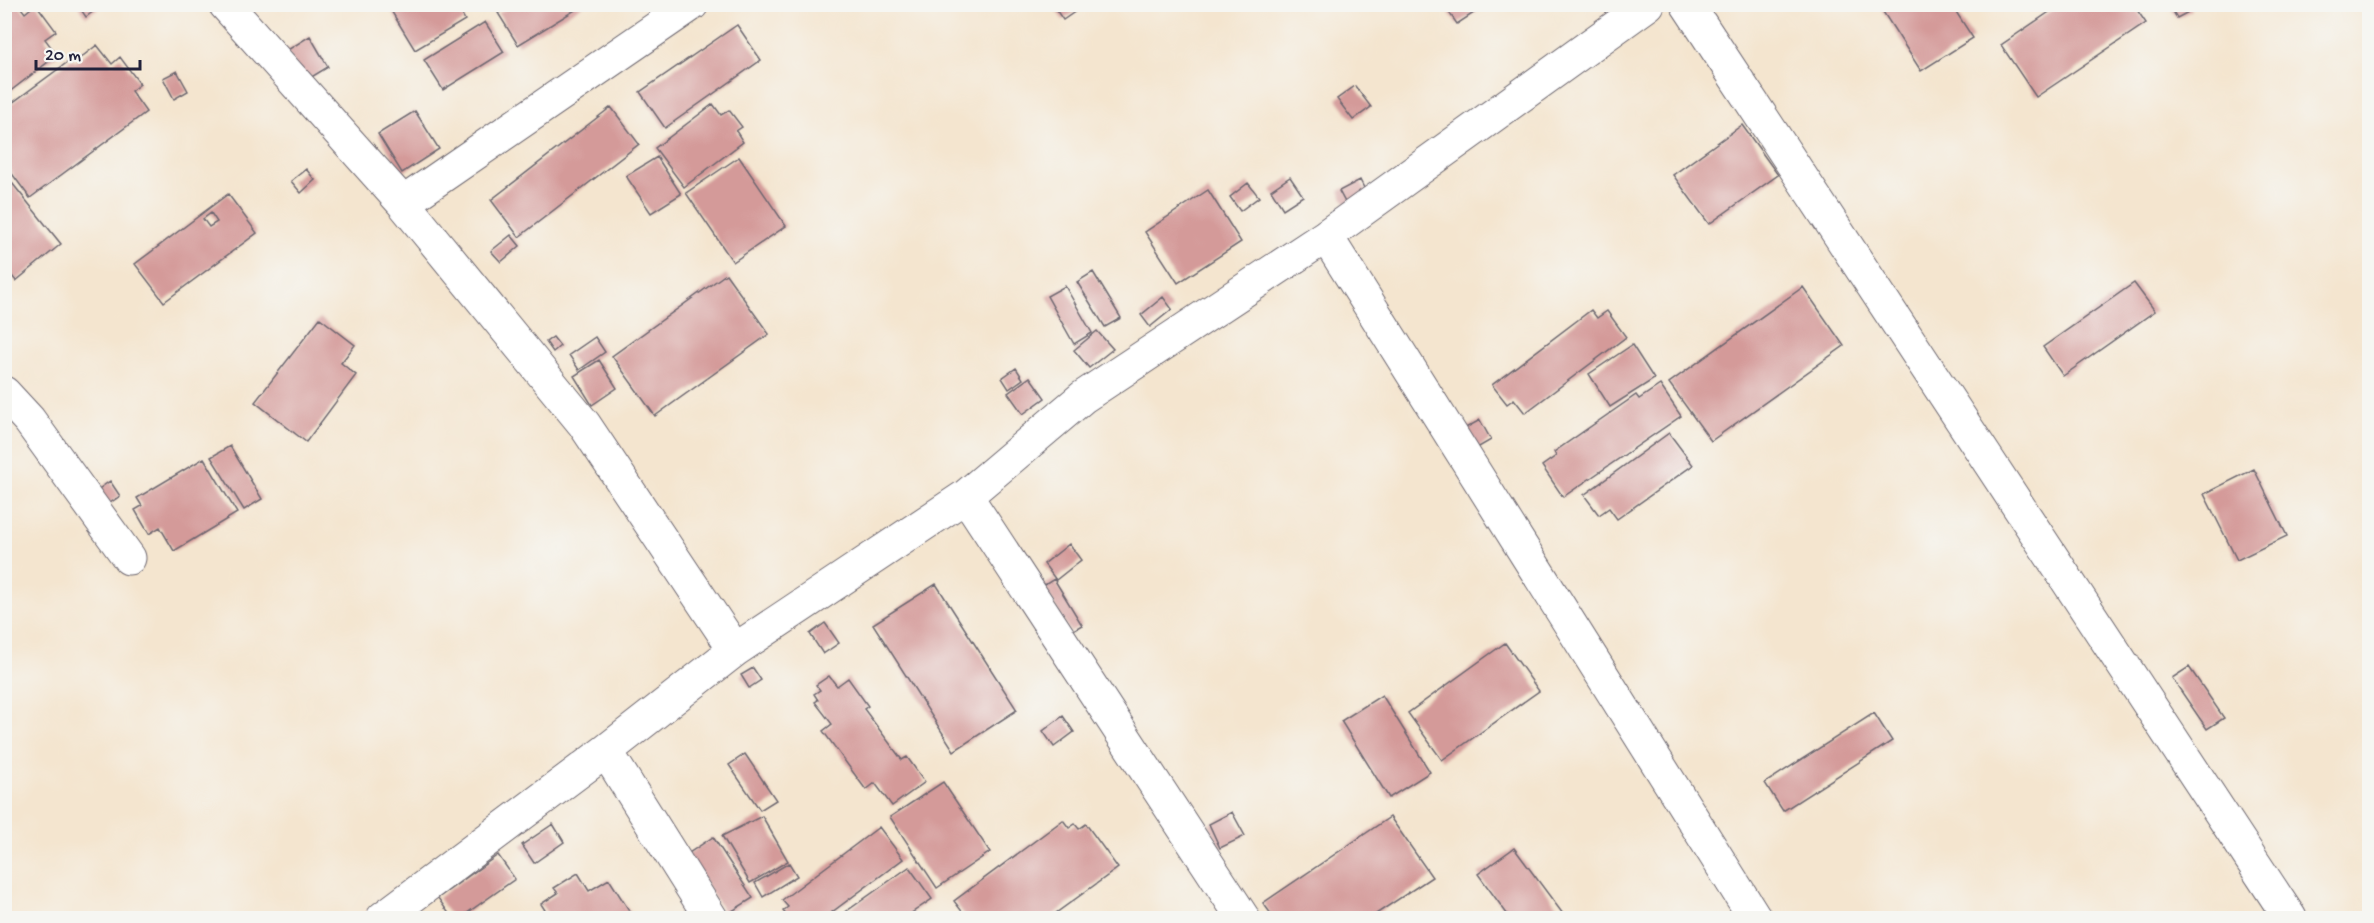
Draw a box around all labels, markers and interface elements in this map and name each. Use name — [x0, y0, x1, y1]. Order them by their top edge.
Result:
scale bar — [36, 33, 140, 71]
text: 20 m — [45, 46, 81, 67]

